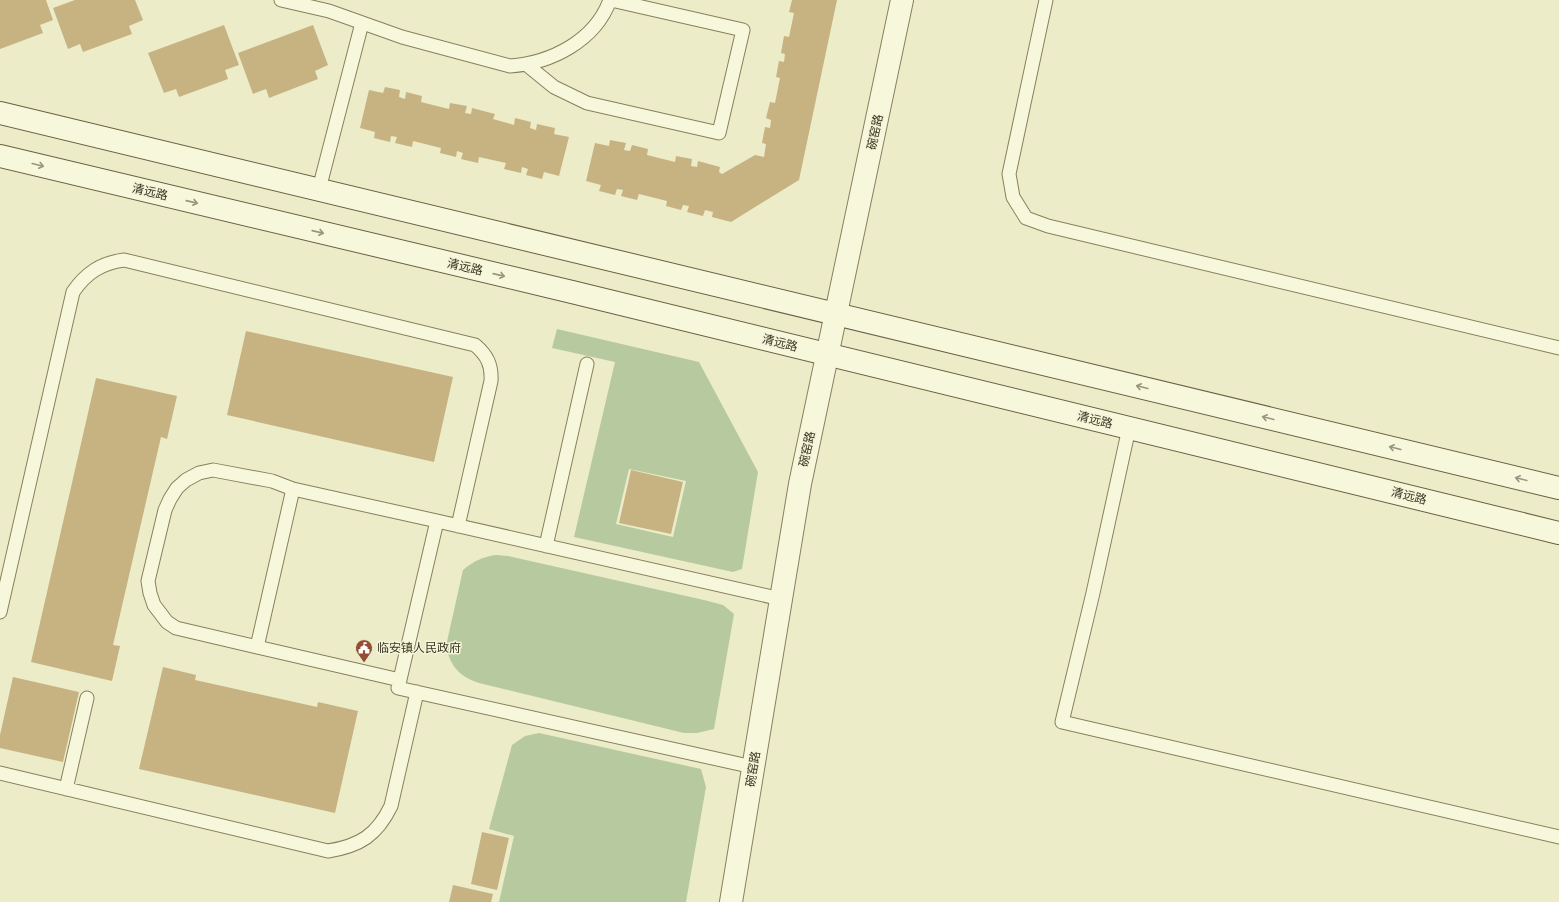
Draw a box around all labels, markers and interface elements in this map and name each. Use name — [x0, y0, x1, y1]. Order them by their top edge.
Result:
street label: 碗窑路 — [864, 113, 886, 151]
one-way arrow — [31, 161, 44, 169]
street label: 清远路 — [131, 181, 169, 203]
one-way arrow — [185, 198, 198, 206]
one-way arrow — [311, 228, 324, 236]
street label: 清远路 — [446, 256, 484, 278]
one-way arrow — [492, 271, 505, 279]
street label: 清远路 — [761, 332, 799, 354]
one-way arrow — [1136, 383, 1149, 391]
street label: 清远路 — [1076, 409, 1114, 431]
one-way arrow — [1262, 413, 1275, 421]
street label: 碗窑路 — [796, 430, 818, 468]
one-way arrow — [1389, 444, 1402, 452]
one-way arrow — [1515, 474, 1528, 482]
street label: 清远路 — [1390, 485, 1428, 507]
public building icon: 临安镇人民政府 — [354, 638, 374, 663]
place label: 临安镇人民政府 — [377, 641, 461, 655]
street label: 碗窑路 — [743, 750, 763, 788]

